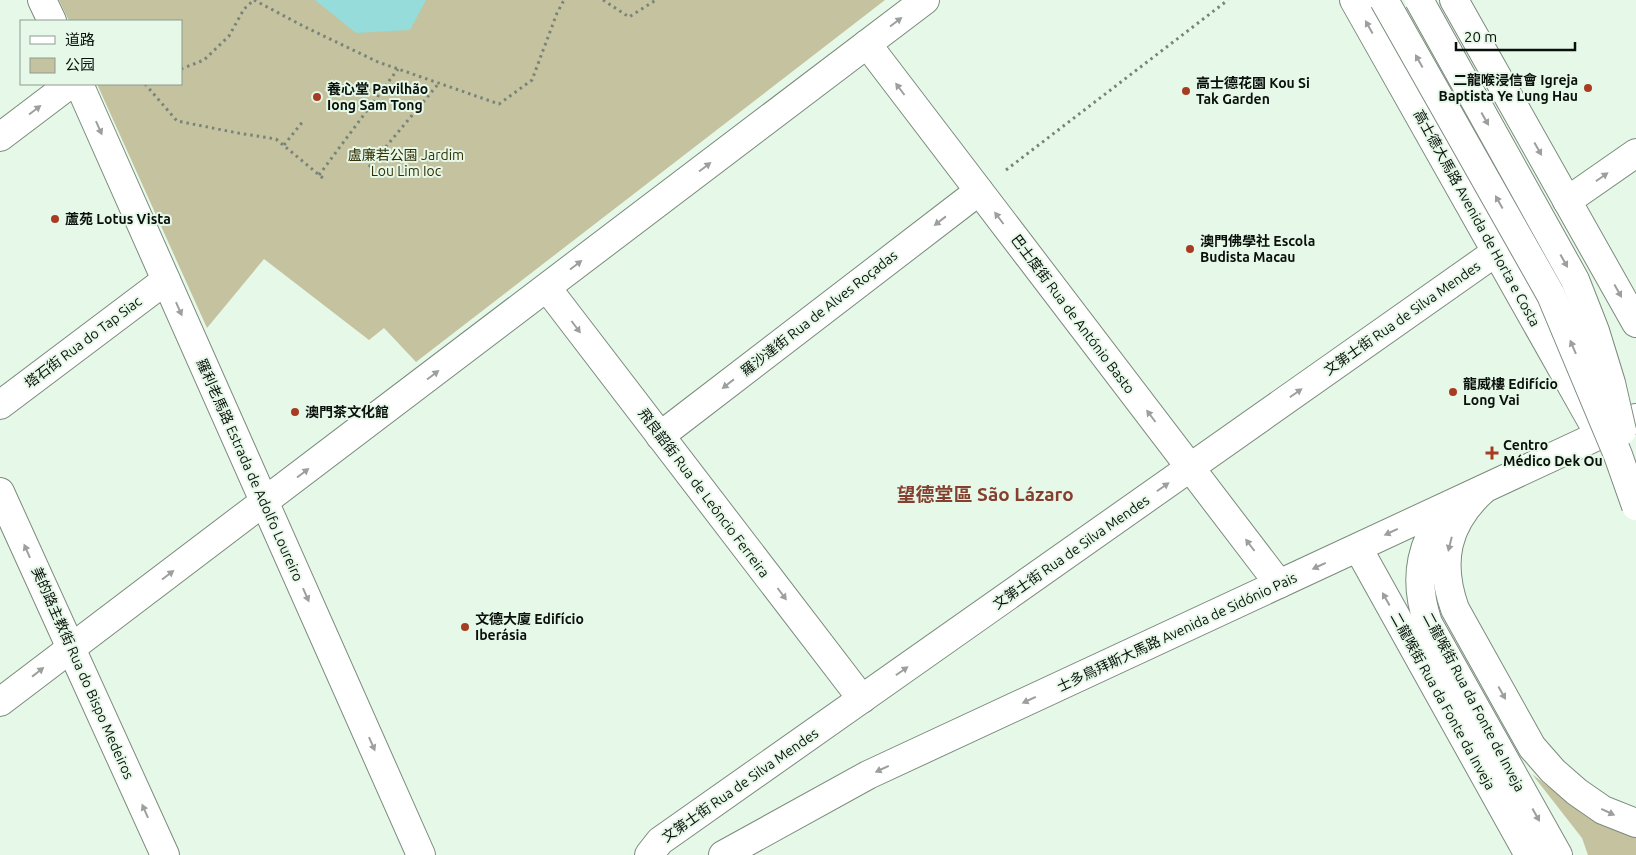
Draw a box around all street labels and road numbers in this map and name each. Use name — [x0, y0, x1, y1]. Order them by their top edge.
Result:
street label: 高士德大馬路 Avenida de Horta e Costa — [1411, 107, 1543, 329]
street label: 巴士度街 Rua de António Basto — [1008, 231, 1138, 397]
street label: 羅沙達街 Rua de Alves Roçadas — [738, 247, 900, 379]
street label: 文第士街 Rua de Silva Mendes — [1321, 258, 1483, 378]
street label: 塔石街 Rua do Tap Siac — [21, 293, 145, 391]
street label: 羅利老馬路 Estrada de Adolfo Loureiro — [193, 356, 307, 584]
street label: 飛良韶街 Rua de Leôncio Ferreira — [635, 405, 773, 581]
street label: 文第士街 Rua de Silva Mendes — [990, 492, 1152, 612]
street label: 美的路主教街 Rua do Bispo Medeiros — [29, 564, 137, 782]
street label: 士多鳥拜斯大馬路 Avenida de Sidónio Pais — [1055, 569, 1299, 695]
street label: 二龍喉街 Rua da Fonte da Inveja — [1387, 610, 1499, 792]
street label: 二龍喉街 Rua da Fonte de Inveja — [1420, 610, 1528, 794]
street label: 文第士街 Rua de Silva Mendes — [659, 725, 821, 845]

